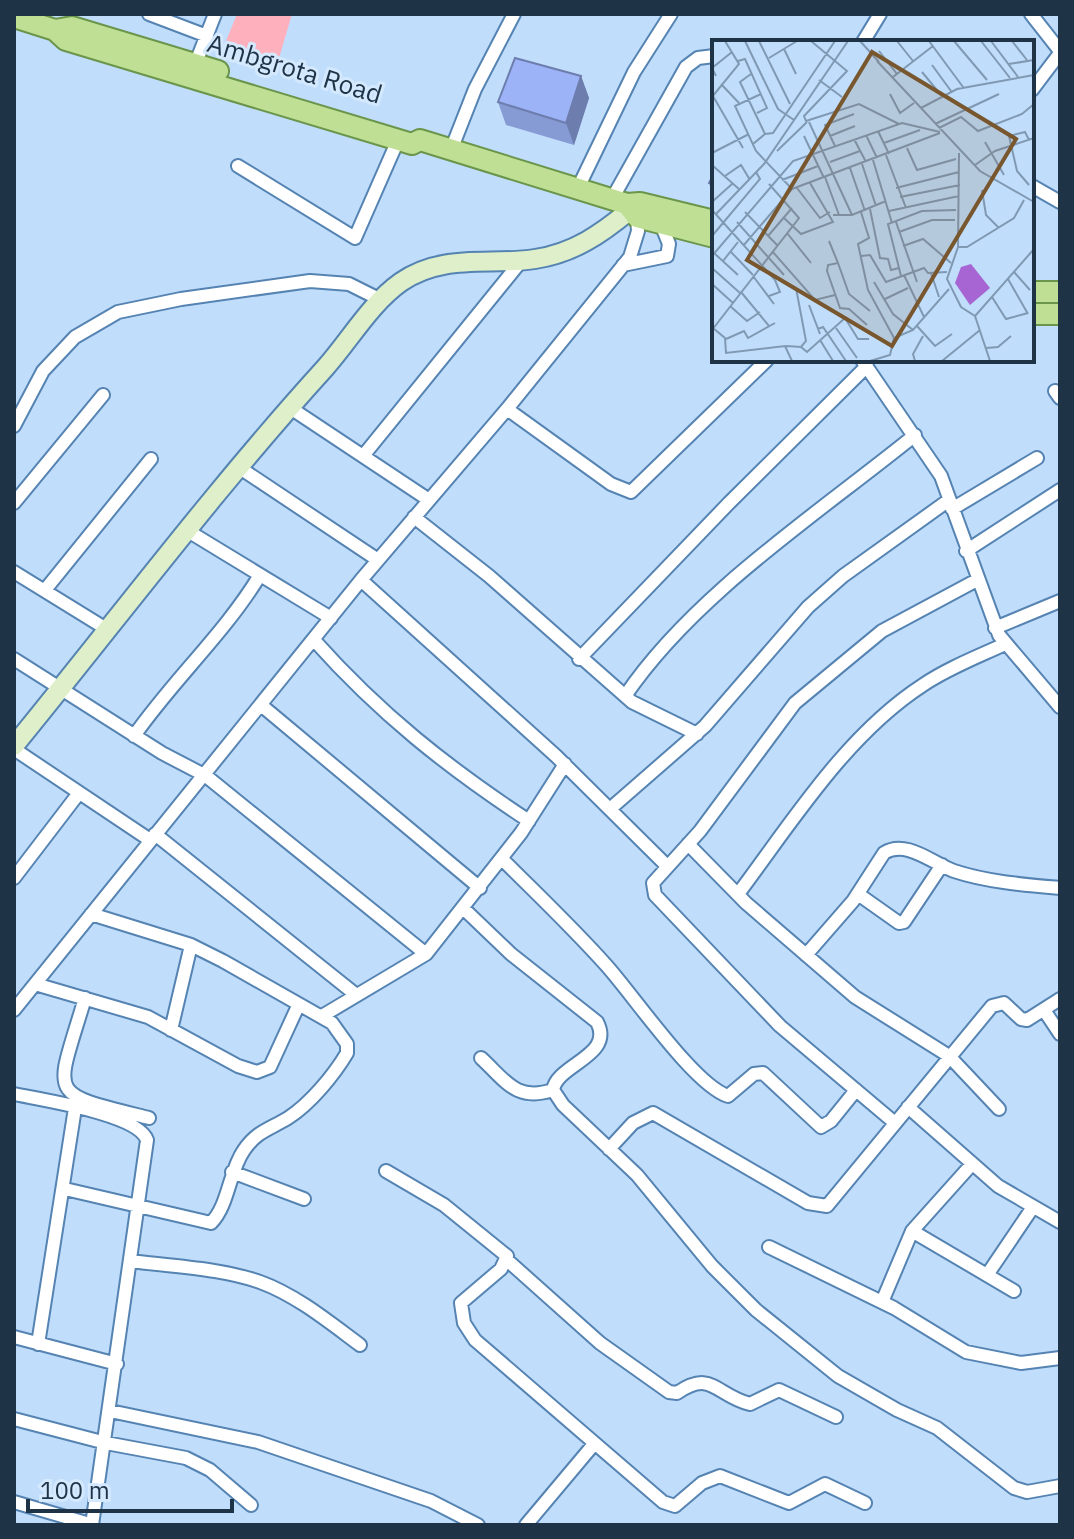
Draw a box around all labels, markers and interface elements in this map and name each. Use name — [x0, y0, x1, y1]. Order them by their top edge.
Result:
street label: Ambgrota Road — [203, 25, 387, 111]
inset map — [712, 40, 1034, 362]
scale bar — [28, 1463, 232, 1513]
text: 100 m — [40, 1474, 110, 1506]

